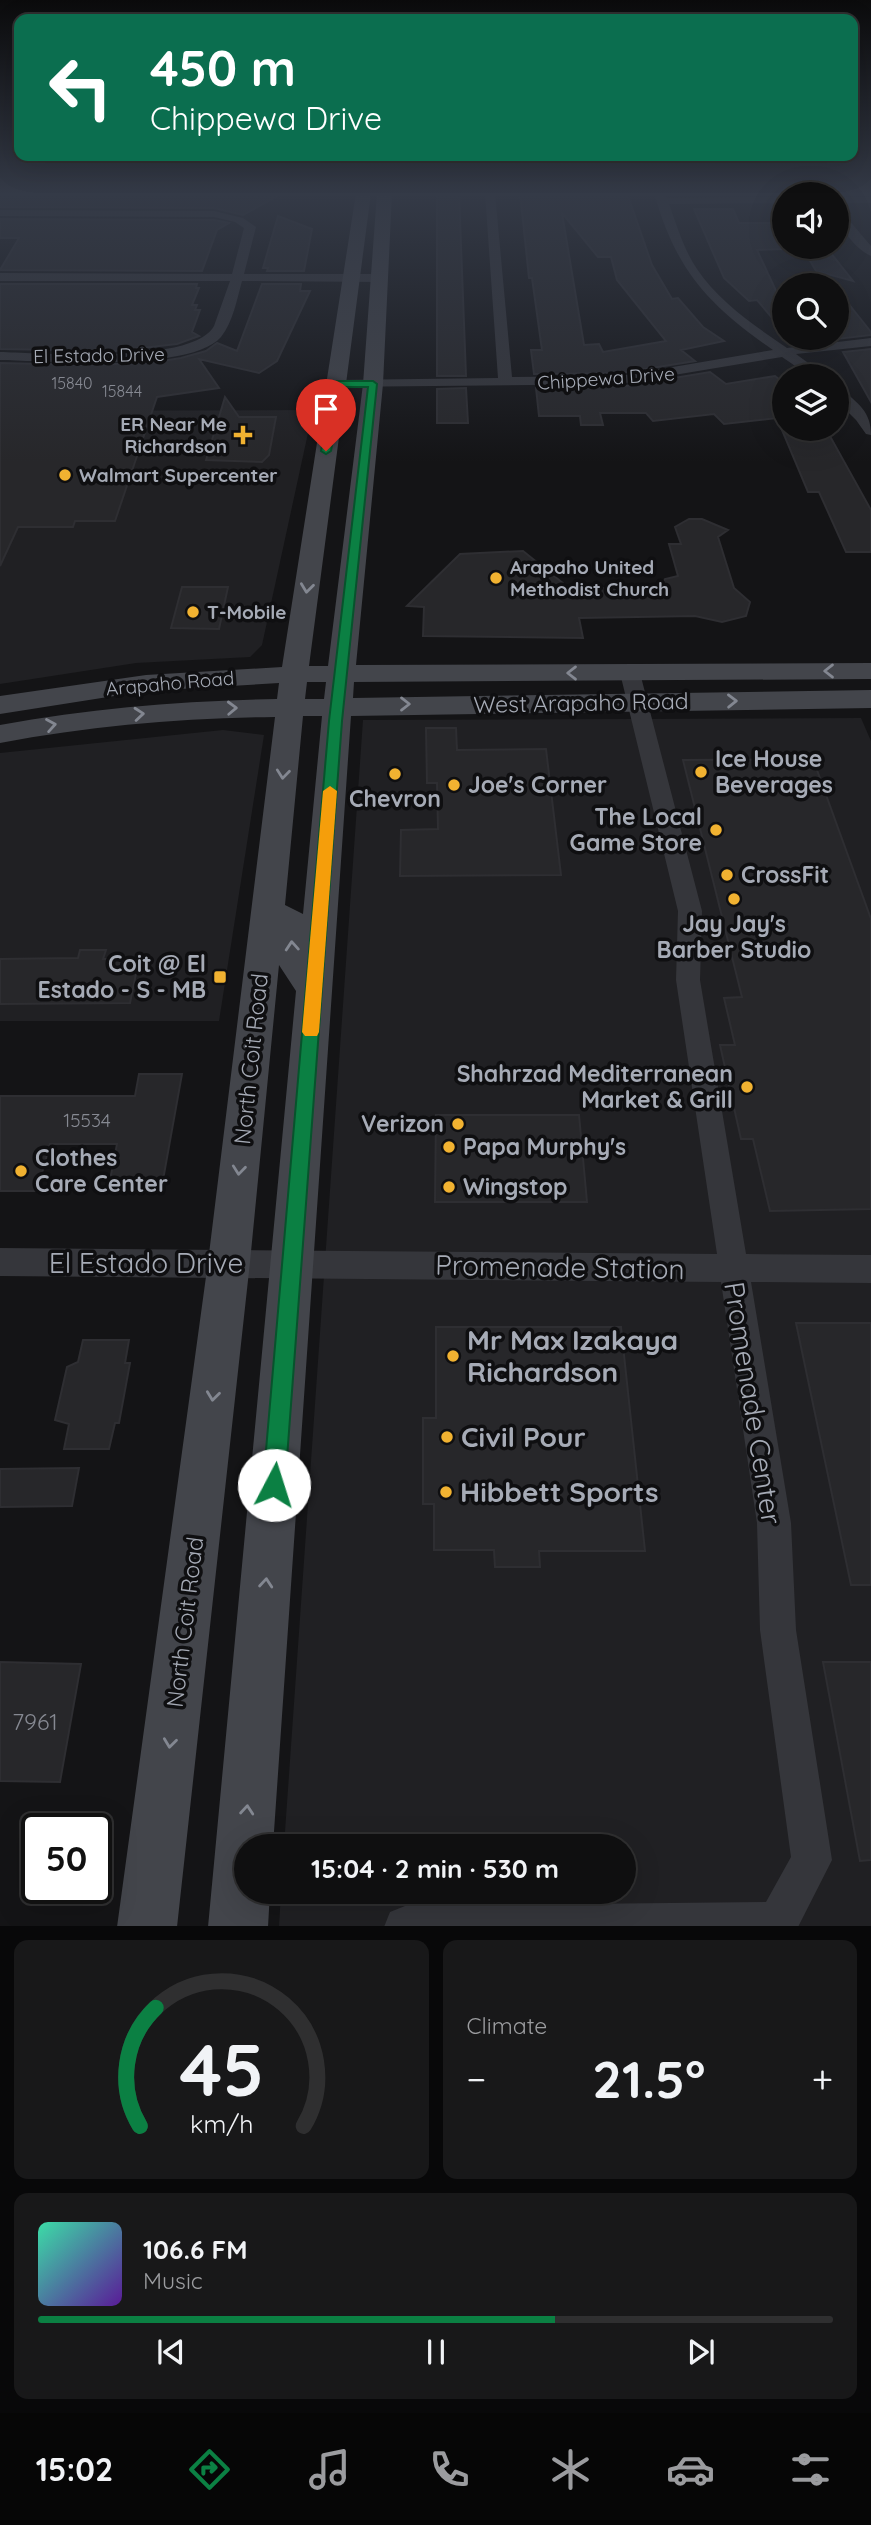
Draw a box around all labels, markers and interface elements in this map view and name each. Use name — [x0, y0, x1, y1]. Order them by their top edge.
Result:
text: 450 m — [150, 37, 296, 98]
icon: left — [35, 42, 126, 133]
text: Chippewa Drive — [150, 98, 382, 138]
map controls — [772, 182, 849, 441]
button: sound — [772, 182, 849, 259]
button: search — [772, 273, 849, 350]
street label: El Estado Drive — [33, 342, 165, 368]
street label: Chippewa Drive — [536, 361, 676, 395]
button: layers — [772, 364, 849, 441]
house number: 15840 — [51, 373, 93, 393]
pin — [296, 379, 356, 451]
house number: 15844 — [102, 381, 142, 401]
icon: arrive — [307, 390, 345, 428]
place label: ER Near Me Richardson — [120, 412, 227, 458]
marker: ER Near Me Richardson — [233, 425, 253, 445]
place label: Walmart Supercenter — [79, 463, 278, 487]
marker: Walmart Supercenter — [57, 467, 73, 483]
place label: Arapaho United Methodist Church — [510, 555, 669, 601]
marker: Arapaho United Methodist Church — [488, 570, 504, 586]
one-way arrow — [299, 582, 314, 594]
place label: T-Mobile — [207, 600, 286, 624]
marker: T-Mobile — [185, 604, 201, 620]
one-way arrow — [824, 663, 834, 679]
street label: Arapaho Road — [105, 665, 235, 701]
one-way arrow — [566, 665, 577, 681]
street label: West Arapaho Road — [473, 686, 689, 719]
one-way arrow — [727, 693, 738, 709]
one-way arrow — [400, 697, 411, 712]
one-way arrow — [227, 700, 238, 715]
one-way arrow — [133, 707, 144, 722]
one-way arrow — [45, 718, 57, 733]
place label: Ice House Beverages — [715, 744, 833, 799]
marker: Ice House Beverages — [693, 764, 709, 780]
marker: Chevron — [387, 766, 403, 782]
one-way arrow — [275, 768, 290, 779]
place label: Joe's Corner — [468, 770, 607, 799]
marker: Joe's Corner — [446, 777, 462, 793]
place label: Chevron — [349, 784, 441, 813]
place label: The Local Game Store — [570, 802, 702, 857]
marker: The Local Game Store — [708, 822, 724, 838]
place label: CrossFit — [741, 860, 829, 889]
marker: CrossFit — [719, 867, 735, 883]
marker: Jay Jay's Barber Studio — [726, 891, 742, 907]
place label: Jay Jay's Barber Studio — [657, 909, 811, 964]
one-way arrow — [285, 940, 300, 951]
place label: Coit @ El Estado - S - MB — [38, 949, 206, 1004]
marker: Coit @ El Estado - S - MB — [212, 969, 228, 985]
street label: North Coit Road — [227, 972, 274, 1146]
place label: Shahrzad Mediterranean Market & Grill — [457, 1059, 733, 1114]
marker: Shahrzad Mediterranean Market & Grill — [739, 1079, 755, 1095]
house number: 15534 — [63, 1108, 111, 1132]
place label: Verizon — [361, 1109, 444, 1138]
marker: Verizon — [450, 1116, 466, 1132]
place label: Papa Murphy's — [463, 1132, 626, 1161]
marker: Papa Murphy's — [441, 1139, 457, 1155]
place label: Clothes Care Center — [35, 1143, 168, 1198]
marker: Clothes Care Center — [13, 1163, 29, 1179]
one-way arrow — [232, 1165, 247, 1176]
place label: Wingstop — [463, 1172, 567, 1201]
marker: Wingstop — [441, 1179, 457, 1195]
street label: El Estado Drive — [49, 1245, 243, 1280]
street label: Promenade Station — [435, 1247, 685, 1286]
street label: Promenade Center — [717, 1279, 790, 1527]
place label: Mr Max Izakaya Richardson — [467, 1322, 678, 1389]
marker: Mr Max Izakaya Richardson — [445, 1348, 461, 1364]
one-way arrow — [205, 1390, 220, 1402]
place label: Civil Pour — [461, 1419, 586, 1454]
marker: Civil Pour — [439, 1429, 455, 1445]
position arrow — [237, 1448, 311, 1522]
place label: Hibbett Sports — [460, 1474, 659, 1509]
marker: Hibbett Sports — [438, 1484, 454, 1500]
street label: North Coit Road — [160, 1535, 209, 1709]
one-way arrow — [258, 1577, 273, 1588]
house number: 7961 — [12, 1707, 58, 1736]
one-way arrow — [162, 1738, 177, 1749]
one-way arrow — [239, 1804, 254, 1815]
speed limit sign: 50 — [21, 1813, 112, 1904]
text: 15:04 · 2 min · 530 m — [311, 1852, 559, 1885]
text: Climate — [467, 2011, 547, 2040]
text: 45 — [179, 2023, 264, 2114]
text: 21.5° — [592, 2046, 705, 2111]
text: − — [467, 2055, 486, 2103]
text: + — [812, 2055, 833, 2103]
text: km/h — [190, 2107, 253, 2138]
text: 106.6 FM — [143, 2233, 248, 2266]
text: Music — [143, 2266, 203, 2295]
icon: previous — [152, 2333, 190, 2371]
icon: pause — [417, 2333, 455, 2371]
icon: next — [682, 2333, 720, 2371]
icon: directions — [185, 2445, 234, 2494]
icon: music — [305, 2445, 354, 2494]
icon: phone — [425, 2445, 474, 2494]
icon: climate — [546, 2445, 595, 2494]
icon: car — [666, 2445, 715, 2494]
icon: filters — [786, 2445, 835, 2494]
text: 15:02 — [36, 2449, 113, 2489]

